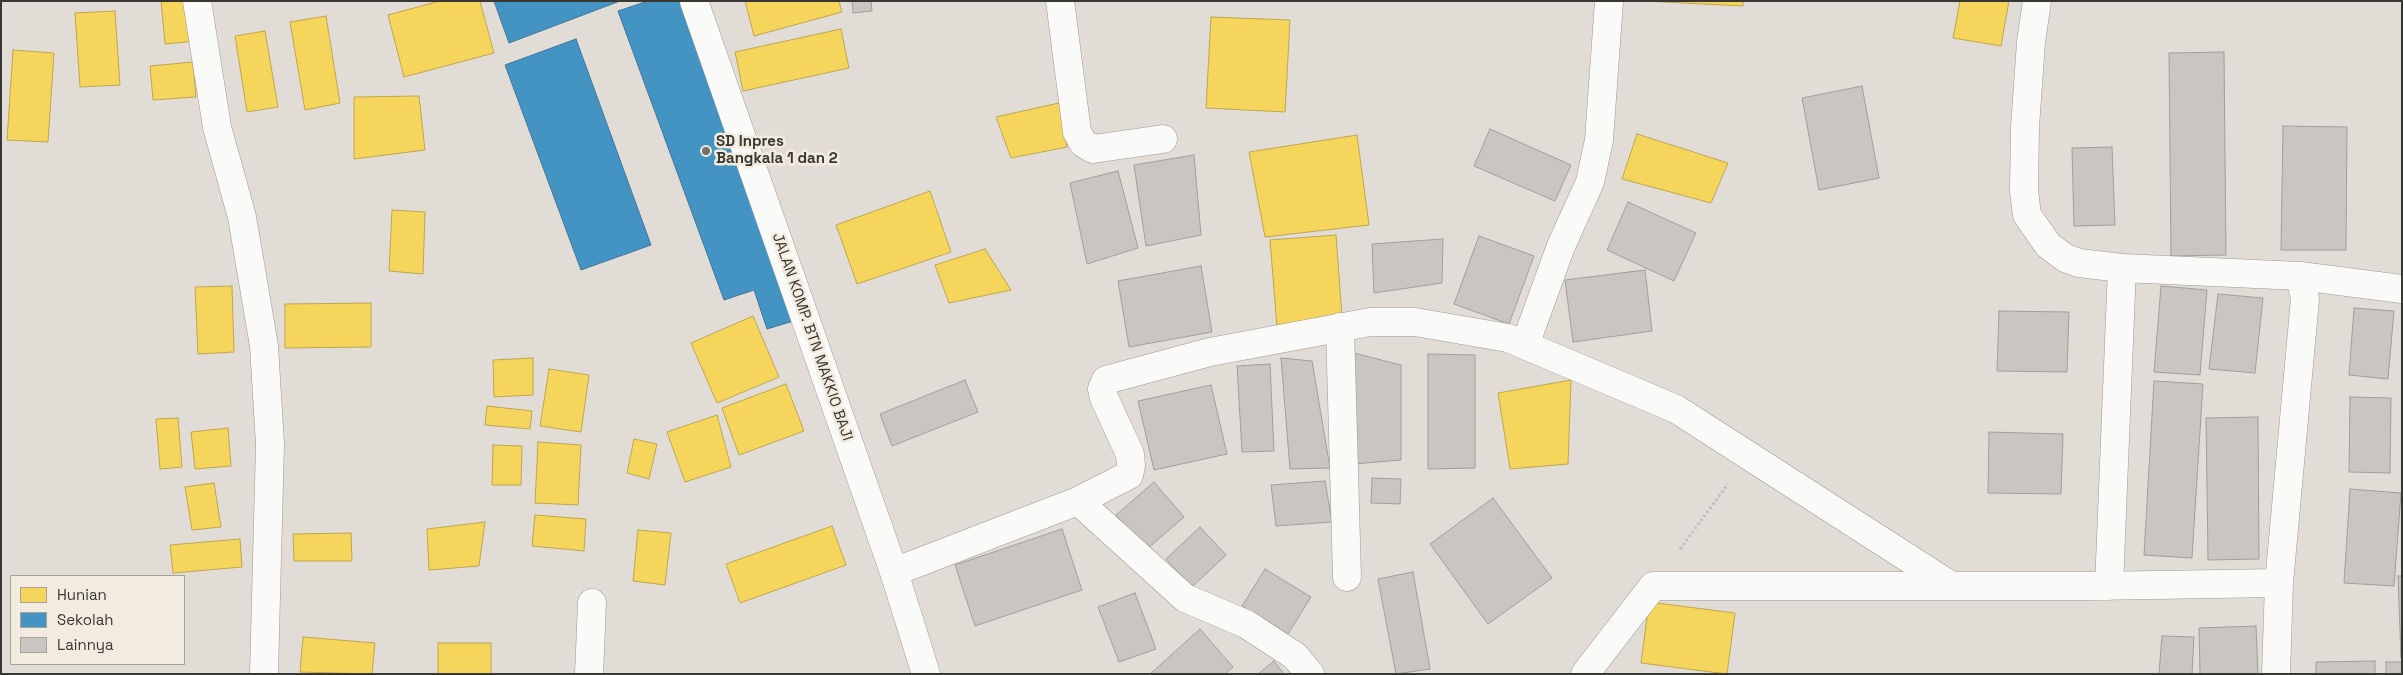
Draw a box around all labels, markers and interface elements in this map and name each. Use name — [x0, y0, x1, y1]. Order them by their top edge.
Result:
place label: SD Inpres Bangkala 1 dan 2 — [716, 133, 838, 168]
marker: SD Inpres Bangkala 1 dan 2 — [700, 145, 712, 157]
street label: JALAN KOMP. BTN MAKKIO BAJI — [768, 231, 856, 443]
legend — [10, 575, 185, 665]
text: Hunian — [57, 585, 107, 604]
text: Sekolah — [57, 610, 114, 629]
text: Lainnya — [57, 635, 114, 654]

